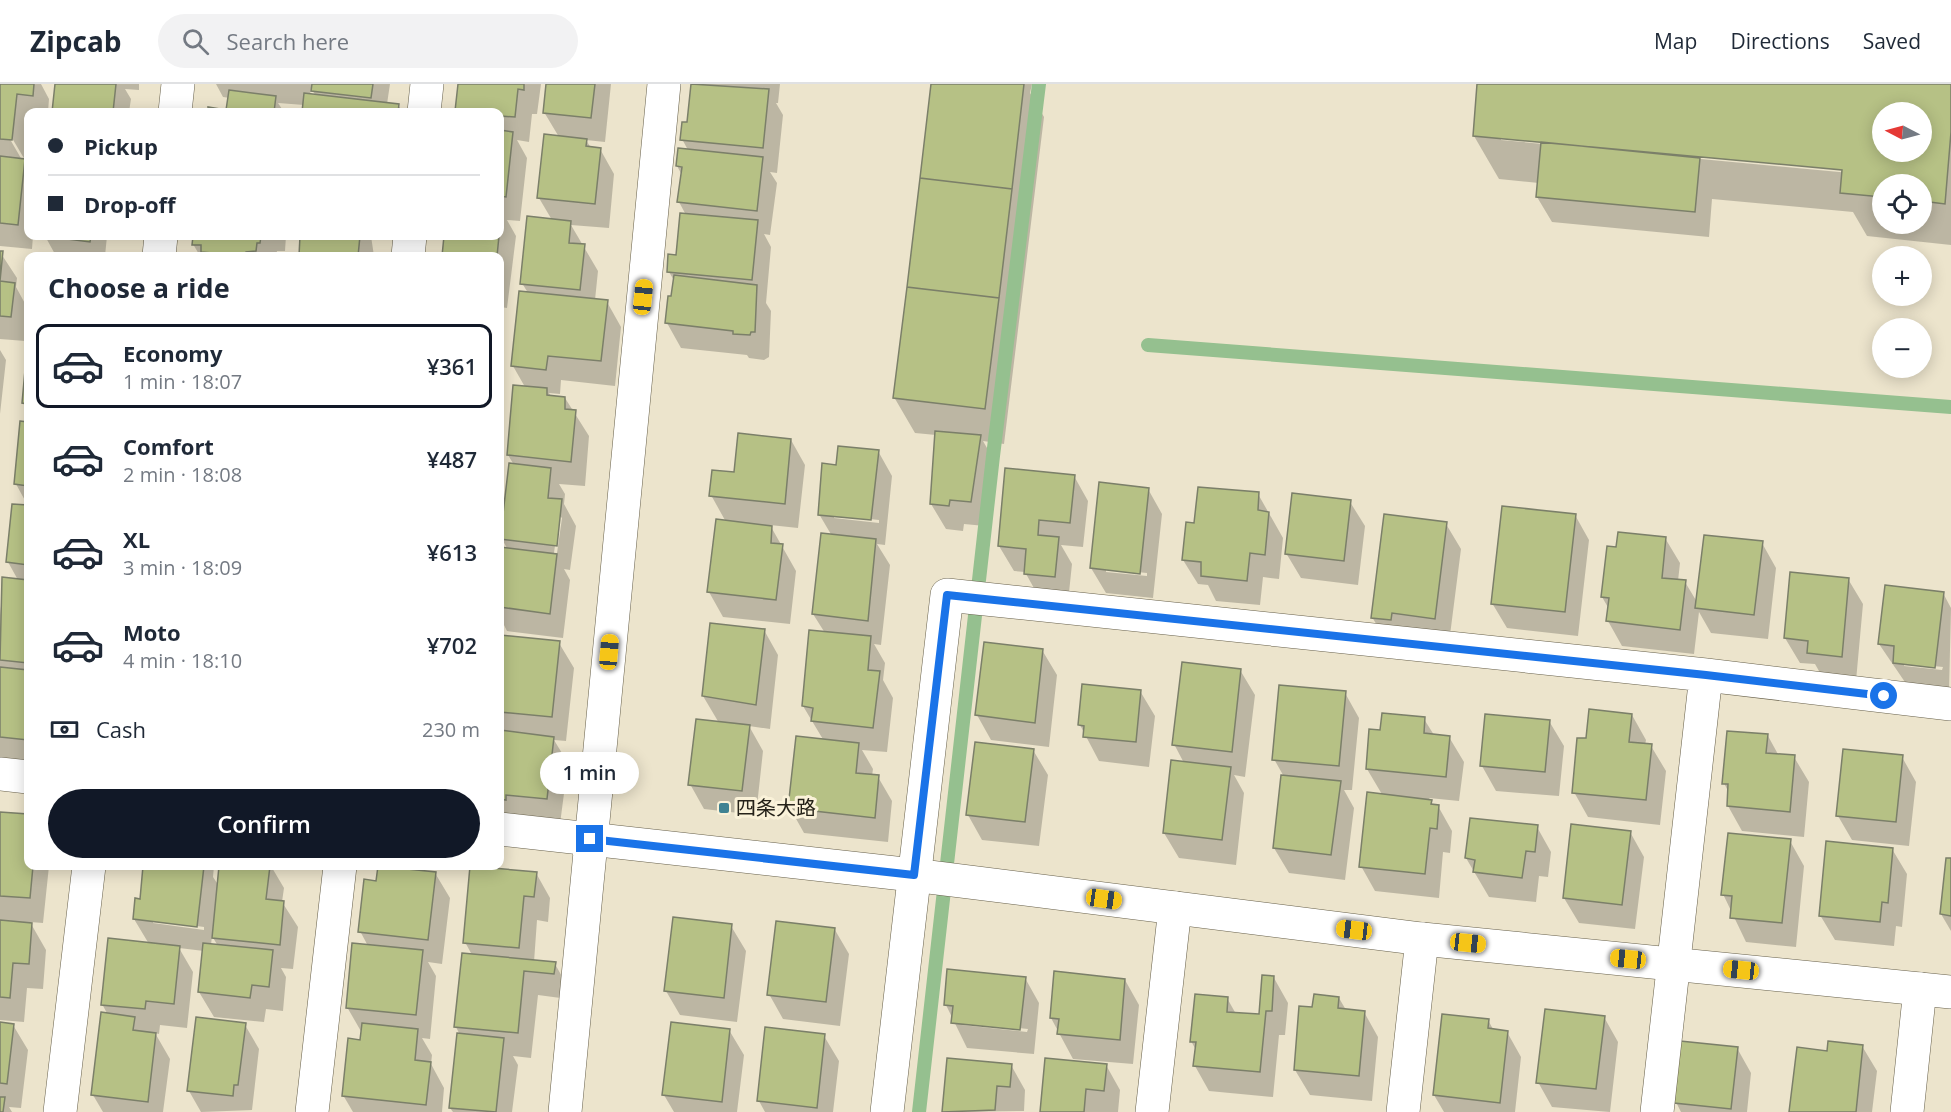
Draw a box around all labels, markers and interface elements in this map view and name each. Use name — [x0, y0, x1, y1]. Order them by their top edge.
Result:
search box — [158, 14, 578, 68]
text: Zipcab — [30, 22, 122, 60]
icon: search — [179, 25, 212, 58]
text: Search here — [227, 26, 349, 56]
text: Map — [1654, 27, 1697, 55]
text: Directions — [1730, 27, 1830, 55]
text: Saved — [1863, 27, 1921, 55]
north arrow — [1872, 102, 1932, 162]
map controls — [1872, 102, 1932, 378]
text: Pickup — [84, 131, 158, 161]
button: locate — [1872, 174, 1932, 234]
text: Drop-off — [84, 189, 176, 219]
button: + — [1872, 246, 1932, 306]
text: Choose a ride — [48, 269, 230, 306]
car — [632, 278, 654, 316]
button: − — [1872, 318, 1932, 378]
text: Economy — [123, 338, 222, 368]
icon: car — [51, 339, 105, 393]
text: ¥361 — [427, 351, 477, 381]
text: 1 min · 18:07 — [123, 368, 242, 395]
text: Comfort — [123, 431, 214, 461]
icon: car — [51, 432, 105, 486]
text: ¥487 — [427, 444, 477, 474]
text: 2 min · 18:08 — [123, 461, 242, 488]
text: XL — [123, 524, 150, 554]
icon: car — [51, 525, 105, 579]
text: ¥613 — [427, 537, 477, 567]
text: 3 min · 18:09 — [123, 554, 242, 581]
text: Moto — [123, 617, 181, 647]
icon: car — [51, 618, 105, 672]
text: ¥702 — [427, 630, 477, 660]
car — [598, 633, 620, 671]
text: 4 min · 18:10 — [123, 647, 242, 674]
route start — [1870, 682, 1897, 709]
icon: cash — [48, 713, 81, 746]
text: Cash — [96, 714, 146, 744]
text: 230 m — [422, 716, 480, 743]
callout: 1 min — [540, 752, 640, 794]
text: 1 min — [563, 759, 617, 786]
button: Confirm — [48, 789, 480, 858]
place label: 四条大路 — [736, 794, 816, 821]
marker: 四条大路 — [717, 801, 731, 815]
route end — [576, 825, 603, 852]
car — [1085, 888, 1123, 910]
car — [1335, 919, 1373, 941]
car — [1449, 932, 1487, 954]
car — [1609, 948, 1647, 970]
car — [1722, 959, 1760, 981]

